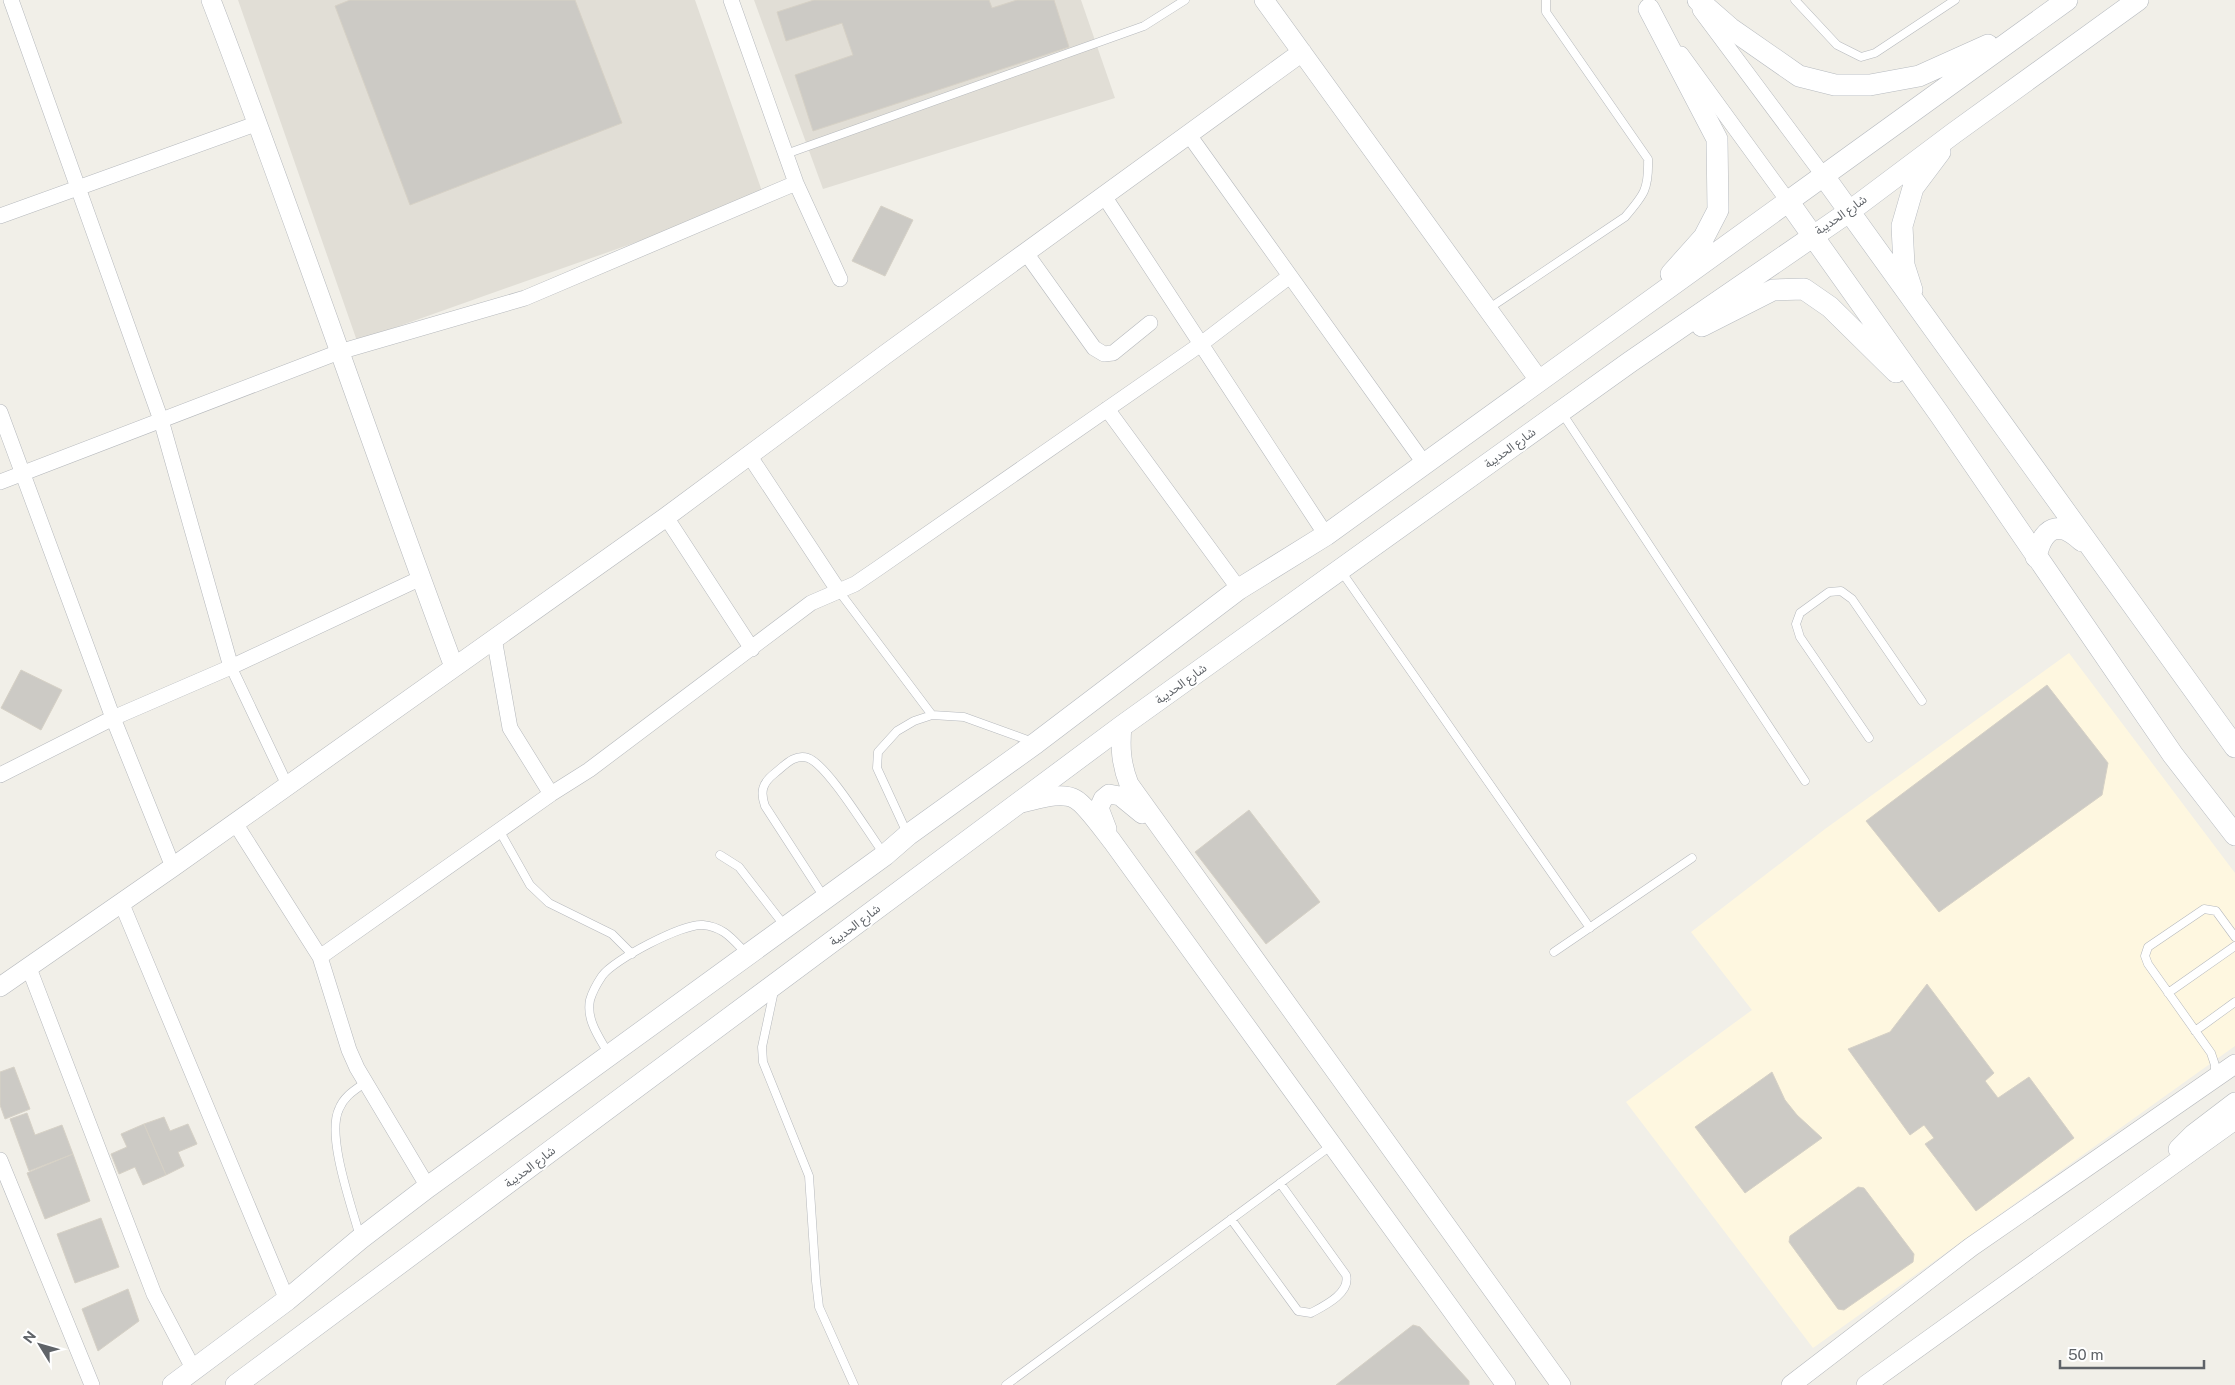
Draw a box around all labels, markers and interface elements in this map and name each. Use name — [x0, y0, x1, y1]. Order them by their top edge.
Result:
street label: شارع الحديبة — [1812, 192, 1871, 240]
street label: شارع الحديبة — [1482, 425, 1540, 473]
street label: شارع الحديبة — [1153, 661, 1211, 709]
street label: شارع الحديبة — [827, 901, 884, 950]
street label: شارع الحديبة — [502, 1143, 559, 1192]
north arrow — [15, 1320, 65, 1370]
text: N — [20, 1328, 39, 1346]
scale bar — [2060, 1338, 2204, 1370]
text: 50 m — [2068, 1346, 2103, 1363]

